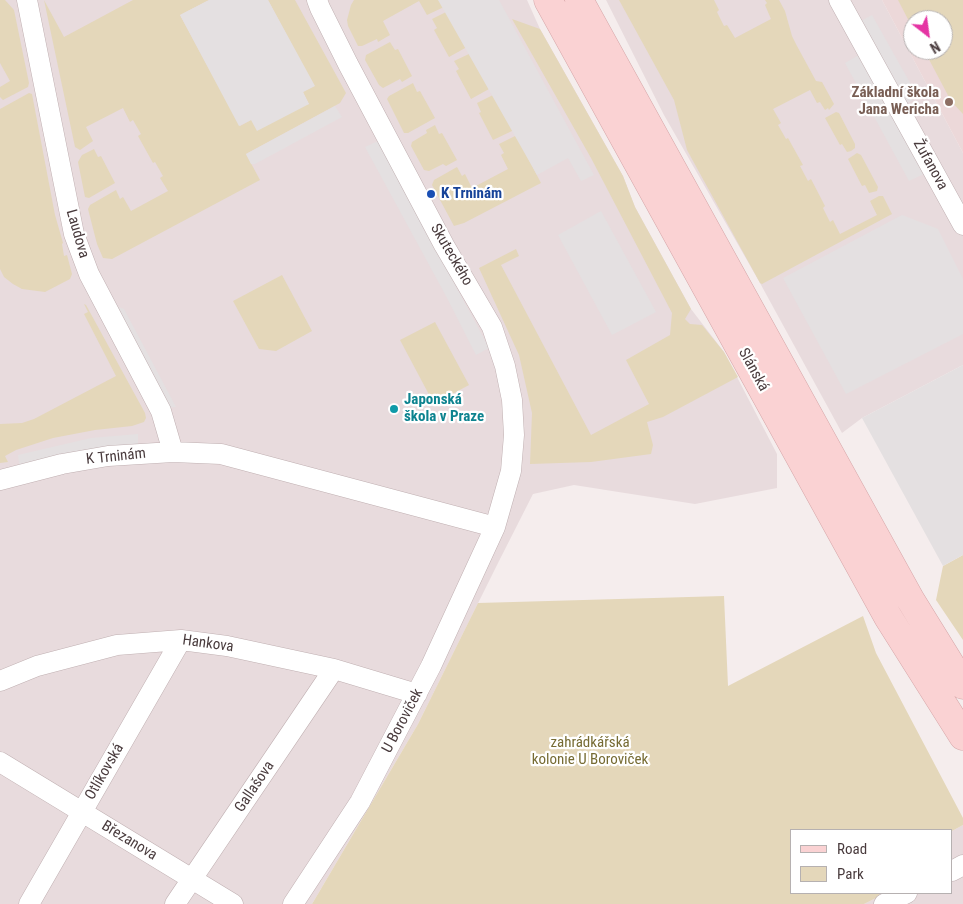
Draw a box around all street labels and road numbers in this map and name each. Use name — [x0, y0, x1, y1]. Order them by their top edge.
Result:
street label: Žufanova — [909, 137, 951, 193]
street label: Laudova — [61, 208, 93, 260]
street label: Skuteckého — [426, 221, 476, 289]
street label: Slánská — [734, 345, 772, 395]
street label: K Trninám — [85, 445, 147, 469]
street label: Hankova — [181, 632, 235, 656]
street label: U Boroviček — [379, 686, 427, 756]
street label: Otlíkovská — [82, 741, 128, 803]
street label: Gallašova — [231, 758, 279, 816]
street label: Březanova — [98, 817, 160, 865]

